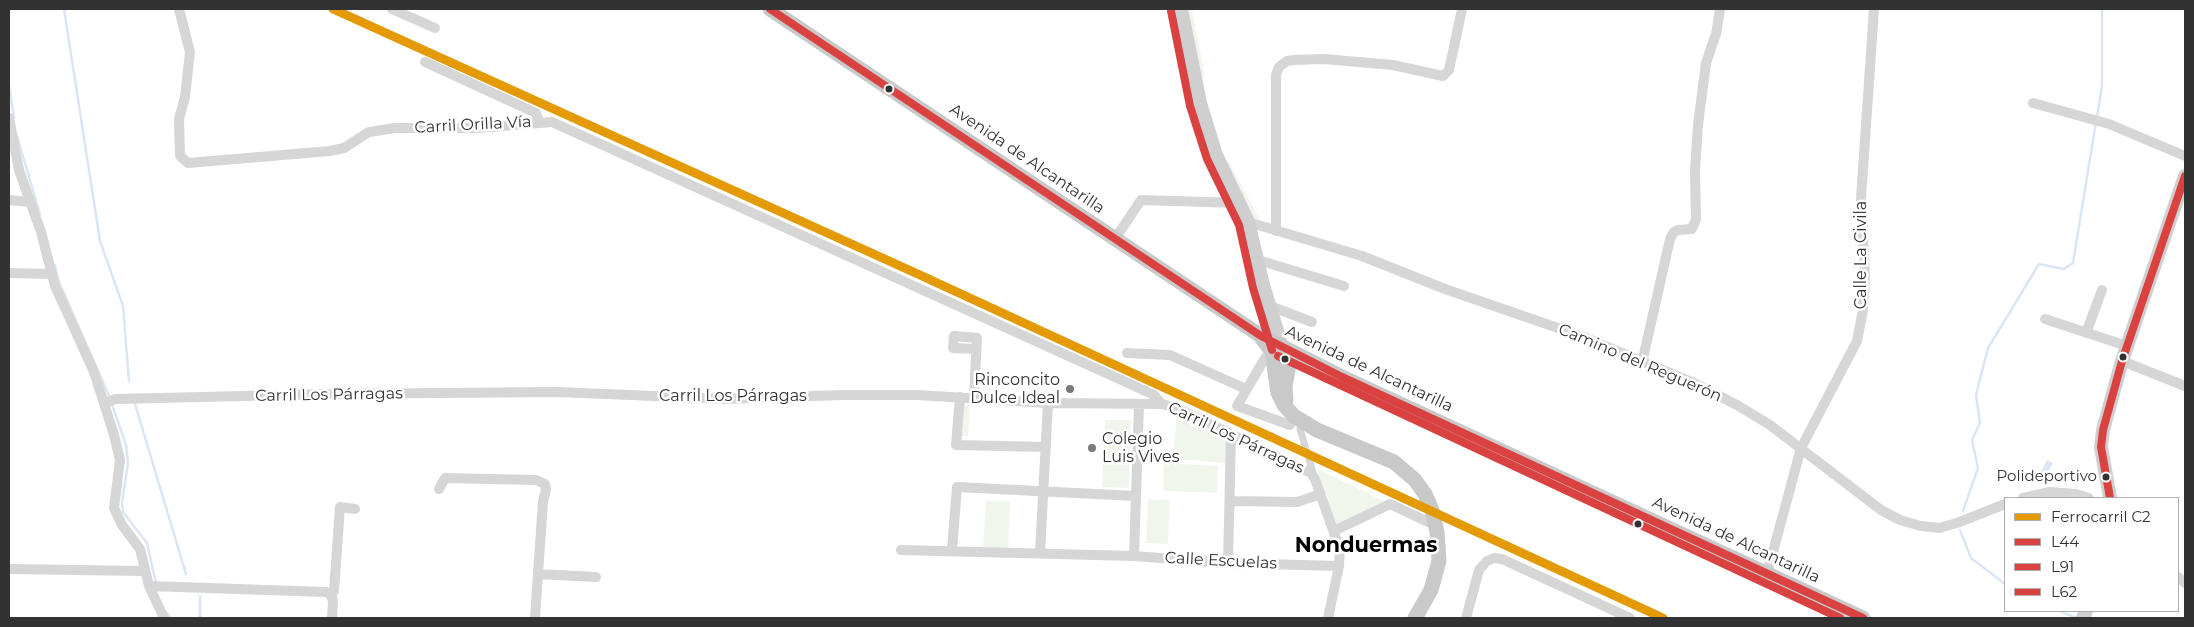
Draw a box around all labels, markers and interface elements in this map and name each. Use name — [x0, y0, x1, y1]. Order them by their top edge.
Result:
unlabelled marker — [884, 84, 894, 94]
street label: Avenida de Alcantarilla — [946, 100, 1108, 218]
street label: Carril Orilla Vía — [414, 112, 532, 138]
street label: Calle La Civila — [1851, 201, 1871, 309]
street label: Camino del Reguerón — [1555, 320, 1725, 406]
street label: Avenida de Alcantarilla — [1282, 322, 1456, 416]
unlabelled marker — [2118, 352, 2128, 362]
unlabelled marker — [1280, 354, 1290, 364]
place label: Rinconcito Dulce Ideal — [970, 370, 1060, 408]
marker: Rinconcito Dulce Ideal — [1064, 383, 1076, 395]
street label: Carril Los Párragas — [255, 384, 403, 406]
street label: Carril Los Párragas — [659, 386, 807, 406]
street label: Carril Los Párragas — [1165, 398, 1307, 478]
place label: Colegio Luis Vives — [1102, 429, 1179, 467]
marker: Colegio Luis Vives — [1086, 442, 1098, 454]
place label: Polideportivo — [1996, 468, 2097, 486]
marker: Polideportivo — [2101, 472, 2111, 482]
street label: Avenida de Alcantarilla — [1649, 493, 1823, 587]
legend — [2004, 497, 2179, 612]
text: Ferrocarril C2 — [2051, 507, 2151, 526]
unlabelled marker — [1633, 519, 1643, 529]
text: L44 — [2051, 532, 2079, 551]
district label: Nonduermas — [1295, 533, 1437, 559]
street label: Calle Escuelas — [1164, 548, 1278, 574]
text: L91 — [2051, 557, 2074, 576]
text: L62 — [2051, 582, 2077, 601]

